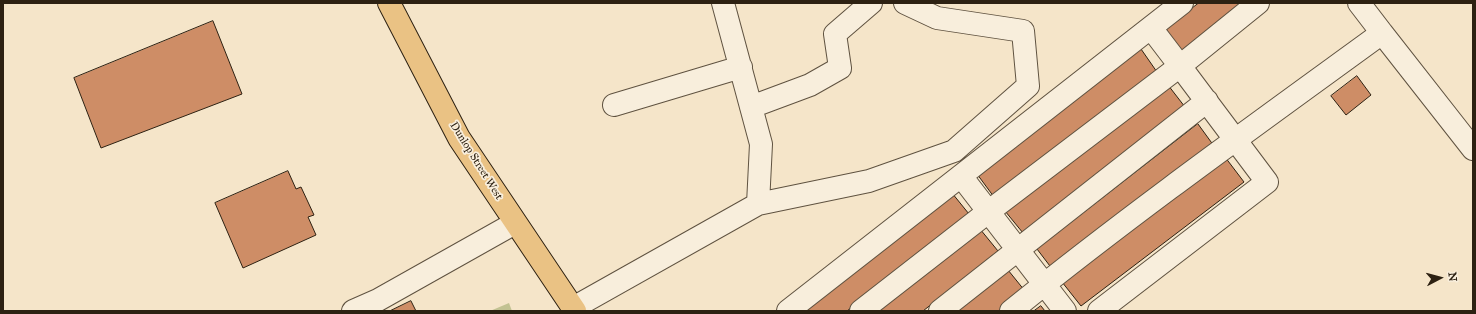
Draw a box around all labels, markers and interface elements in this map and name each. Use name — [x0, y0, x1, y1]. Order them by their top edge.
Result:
street label: Dunlop Street West — [447, 120, 505, 202]
north arrow — [1420, 258, 1460, 298]
text: N — [1445, 271, 1459, 282]

